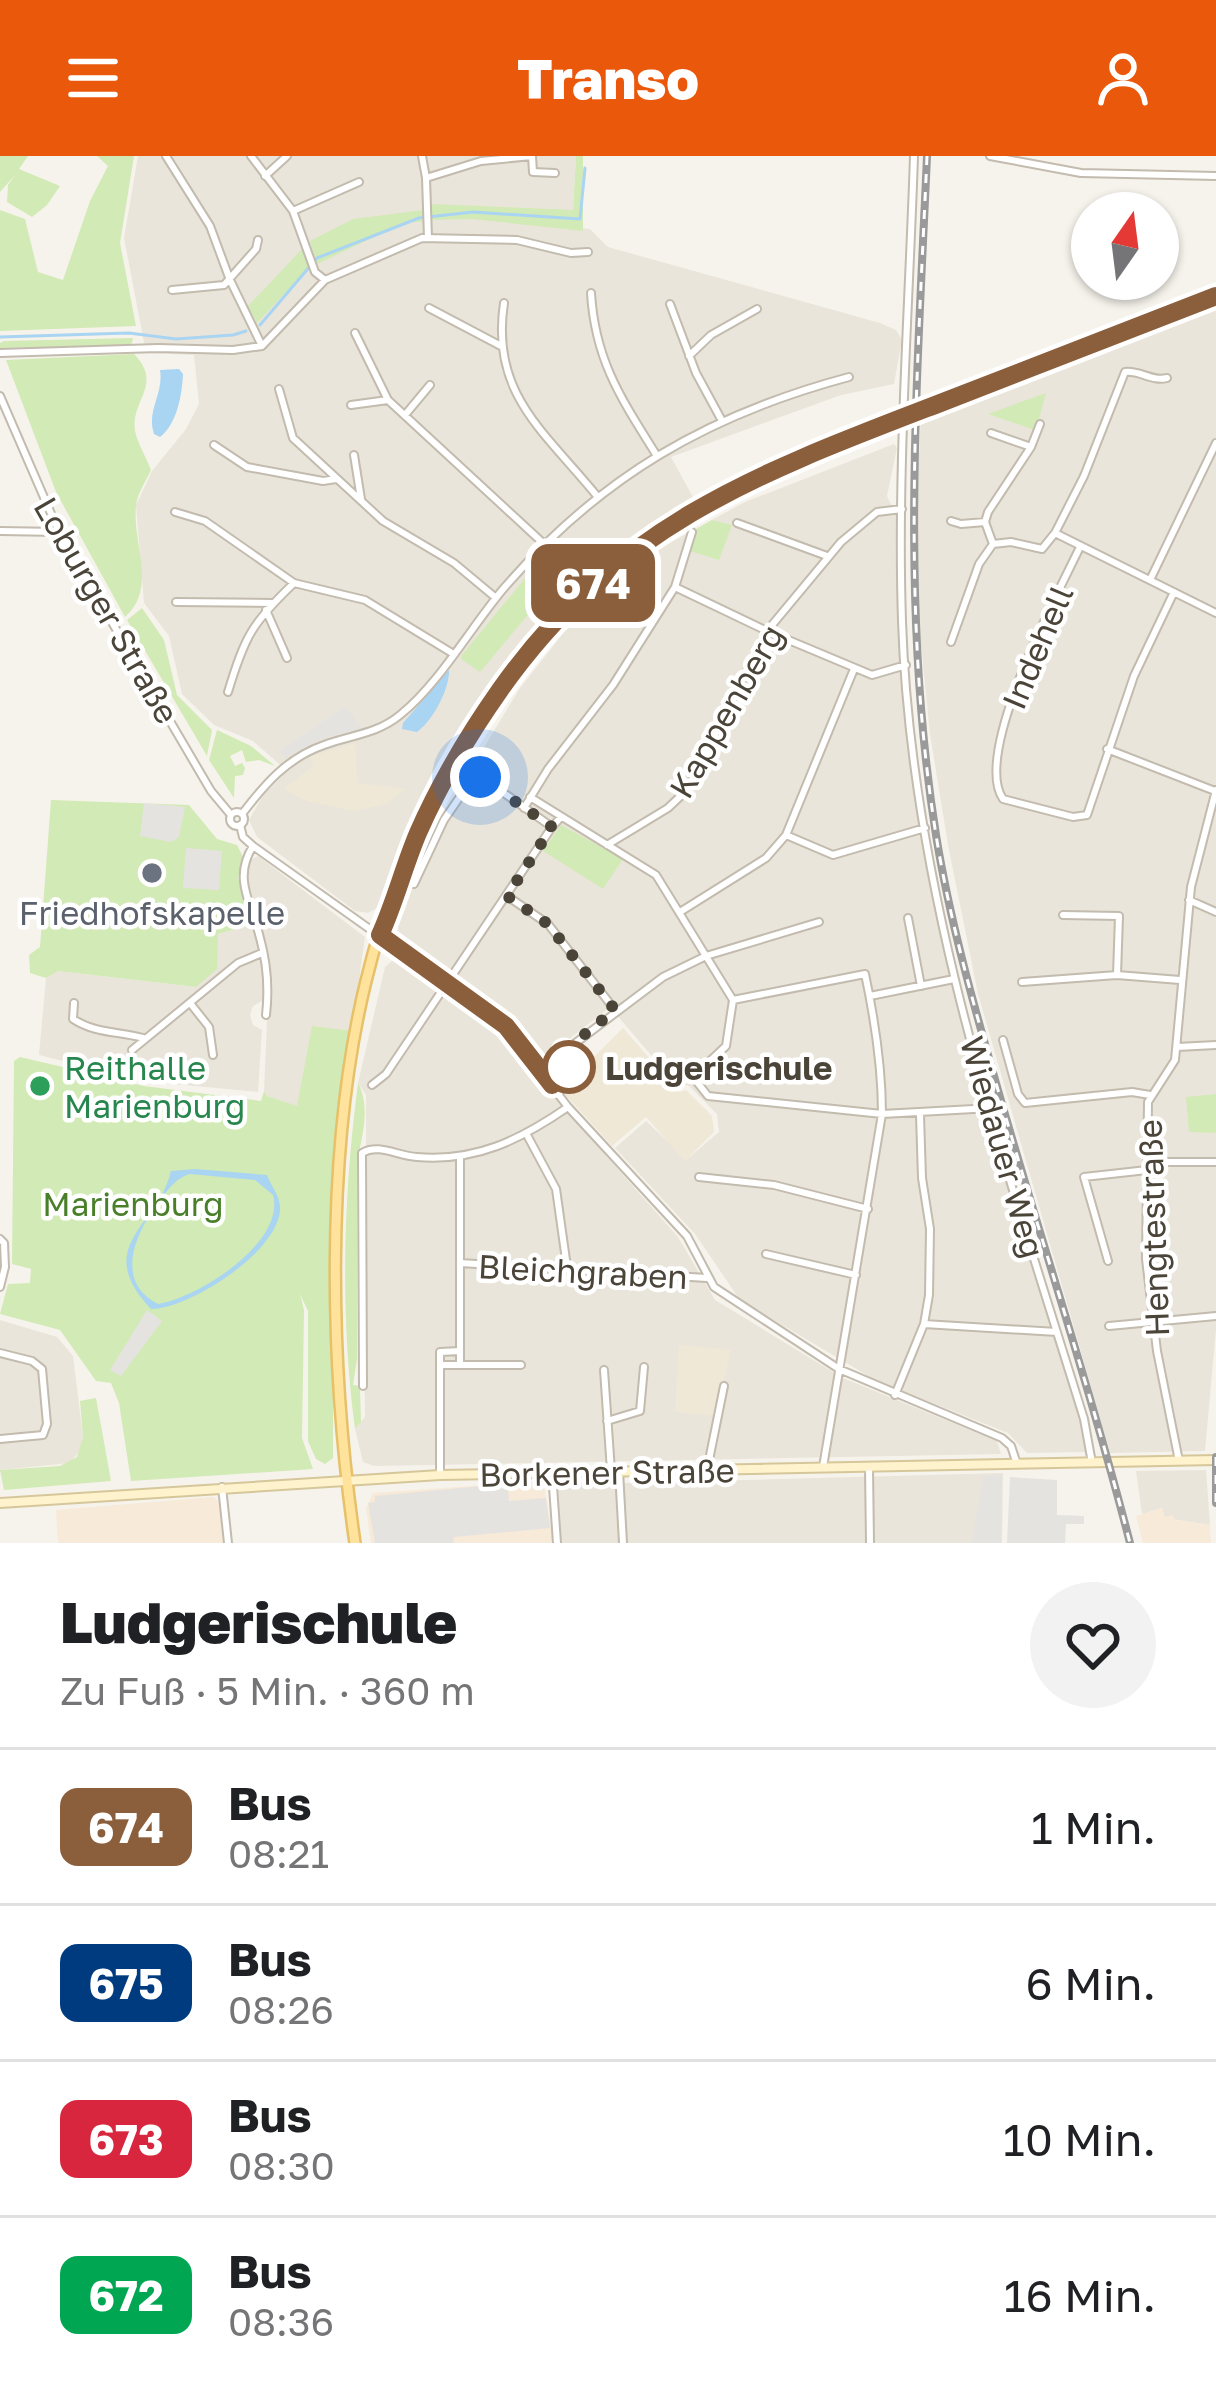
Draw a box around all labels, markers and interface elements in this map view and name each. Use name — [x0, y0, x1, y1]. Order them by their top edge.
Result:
icon: menu — [60, 45, 126, 111]
icon: person — [1090, 45, 1156, 111]
text: Transo — [517, 46, 699, 111]
north arrow — [1071, 192, 1179, 300]
map controls — [1071, 192, 1179, 300]
street label: Loburger Straße — [26, 490, 188, 730]
line badge: 674 — [524, 544, 662, 622]
text: 674 — [555, 558, 631, 608]
street label: Indehell — [994, 579, 1080, 715]
street label: Kappenberg — [661, 618, 791, 804]
your location — [450, 747, 510, 807]
marker: Friedhofskapelle — [139, 860, 165, 886]
place label: Friedhofskapelle — [19, 893, 285, 932]
street label: Wiedauer Weg — [953, 1032, 1053, 1262]
marker: Ludgerischule — [544, 1042, 594, 1092]
place label: Reithalle Marienburg — [64, 1048, 245, 1125]
place label: Ludgerischule — [605, 1048, 833, 1087]
marker: Reithalle Marienburg — [27, 1073, 53, 1099]
street label: Hengtestraße — [1130, 1119, 1176, 1337]
park label: Marienburg — [42, 1184, 224, 1223]
street label: Bleichgraben — [477, 1246, 689, 1296]
street label: Borkener Straße — [479, 1450, 735, 1494]
button: heart — [1030, 1582, 1156, 1708]
text: Ludgerischule — [60, 1587, 457, 1656]
text: Zu Fuß · 5 Min. · 360 m — [60, 1667, 475, 1714]
text: Bus — [228, 1776, 312, 1830]
text: 1 Min. — [1031, 1800, 1156, 1854]
text: 674 — [88, 1802, 164, 1852]
text: 08:21 — [228, 1830, 329, 1877]
text: Bus — [228, 1932, 312, 1986]
text: 6 Min. — [1026, 1956, 1156, 2010]
text: 675 — [88, 1958, 164, 2008]
text: 08:26 — [228, 1986, 334, 2033]
text: Bus — [228, 2088, 312, 2142]
text: 10 Min. — [1003, 2112, 1156, 2166]
text: 673 — [88, 2114, 164, 2164]
text: 08:30 — [228, 2142, 335, 2189]
text: Bus — [228, 2244, 312, 2298]
text: 16 Min. — [1004, 2268, 1156, 2322]
text: 672 — [88, 2270, 164, 2320]
text: 08:36 — [228, 2298, 334, 2345]

